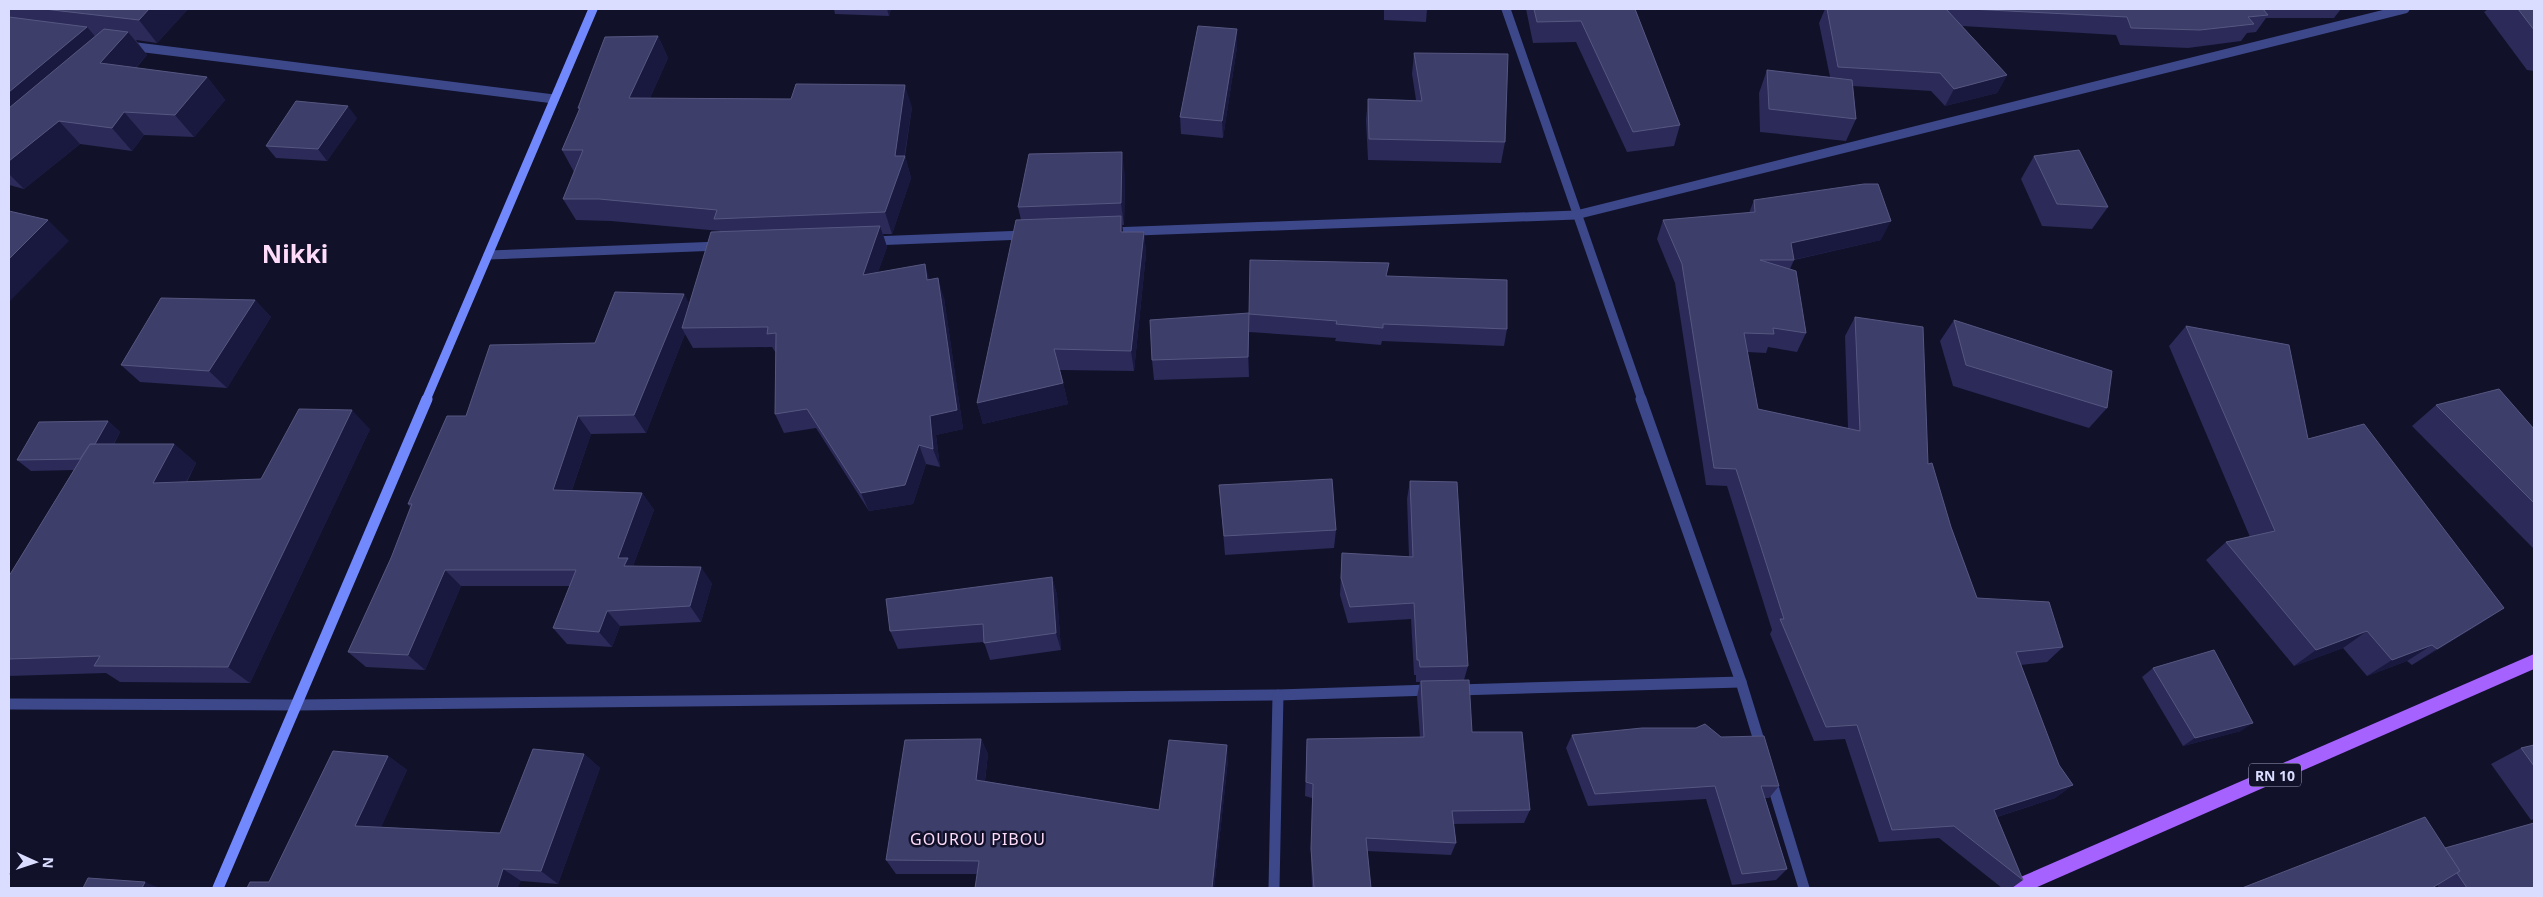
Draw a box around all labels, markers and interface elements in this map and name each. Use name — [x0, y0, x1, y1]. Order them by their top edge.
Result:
district label: Nikki — [262, 236, 328, 270]
road number: RN 10 — [2249, 764, 2301, 786]
district label: GOUROU PIBOU — [910, 828, 1046, 850]
north arrow — [10, 837, 60, 887]
text: N — [39, 857, 58, 869]

